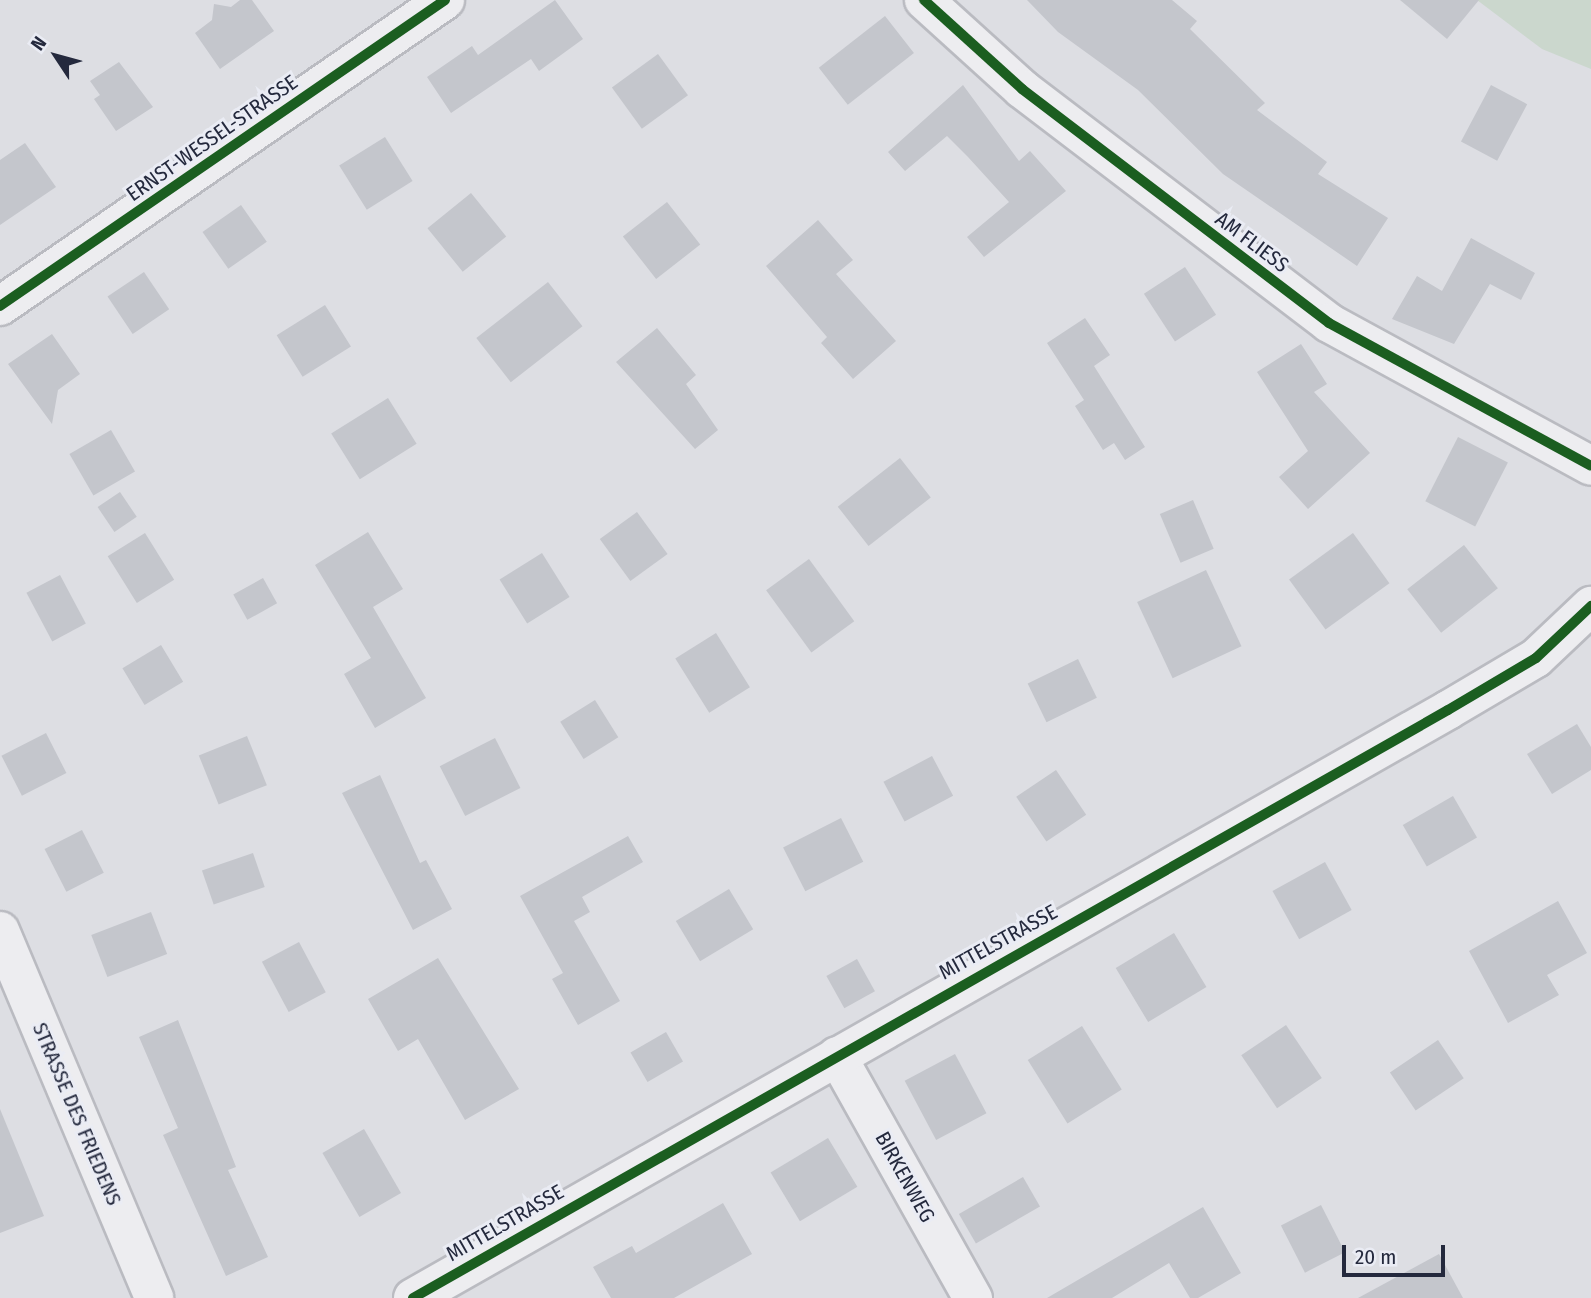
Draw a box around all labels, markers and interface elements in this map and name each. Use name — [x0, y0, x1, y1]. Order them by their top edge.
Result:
north arrow — [21, 21, 91, 91]
text: N — [26, 32, 51, 55]
street label: ERNST-WESSEL-STRASSE — [122, 69, 302, 207]
street label: AM FLIESS — [1210, 206, 1294, 278]
street label: MITTELSTRASSE — [934, 899, 1062, 985]
street label: STRASSE DES FRIEDENS — [27, 1019, 127, 1209]
street label: BIRKENWEG — [870, 1127, 940, 1227]
street label: MITTELSTRASSE — [442, 1179, 568, 1267]
scale bar — [1346, 1232, 1449, 1276]
text: 20 m — [1355, 1244, 1396, 1270]

